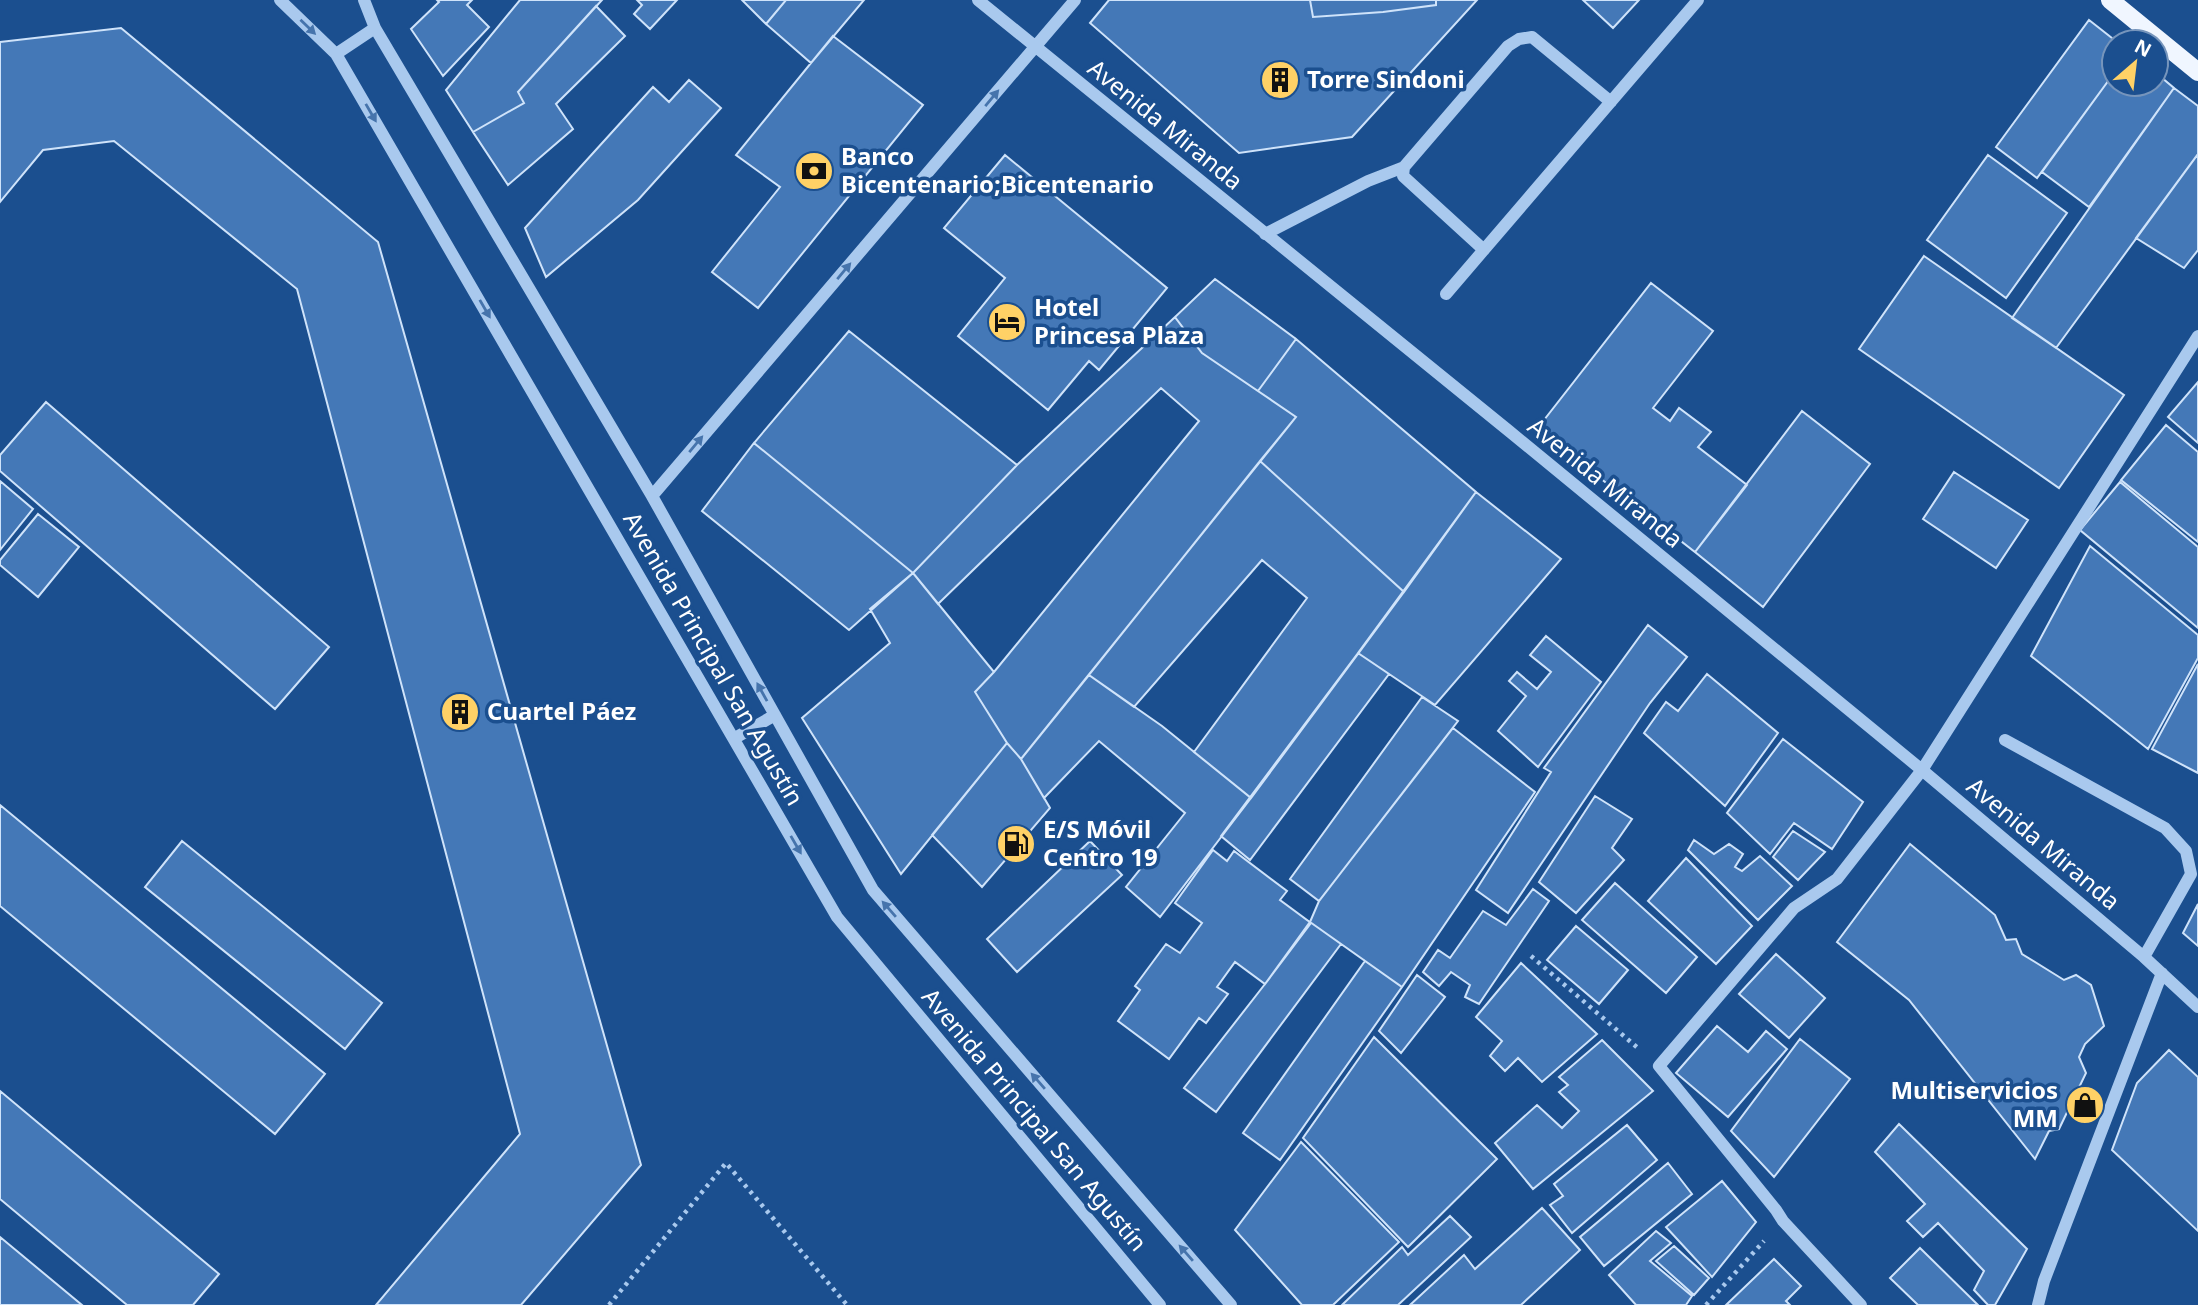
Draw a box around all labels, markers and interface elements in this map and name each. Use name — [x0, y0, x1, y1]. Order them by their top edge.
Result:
one-way arrow — [299, 18, 316, 34]
north arrow — [2100, 28, 2170, 98]
text: N — [2130, 33, 2156, 63]
street label: Avenida Miranda — [1082, 51, 1250, 197]
building icon: Torre Sindoni — [1259, 59, 1301, 101]
place label: Torre Sindoni — [1307, 62, 1465, 95]
one-way arrow — [984, 90, 999, 107]
one-way arrow — [364, 103, 377, 122]
place label: Banco Bicentenario;Bicentenario — [841, 139, 1154, 200]
bank icon: Banco Bicentenario;Bicentenario — [793, 150, 835, 192]
one-way arrow — [836, 263, 851, 280]
place label: Hotel Princesa Plaza — [1034, 290, 1204, 351]
one-way arrow — [479, 300, 491, 319]
hotel icon: Hotel Princesa Plaza — [986, 301, 1028, 343]
street label: Avenida Miranda — [1522, 409, 1690, 555]
one-way arrow — [688, 436, 703, 453]
street label: Avenida Principal San Agustín — [616, 505, 812, 811]
one-way arrow — [756, 682, 768, 701]
building icon: Cuartel Páez — [439, 691, 481, 733]
place label: Cuartel Páez — [487, 694, 637, 727]
street label: Avenida Miranda — [1960, 769, 2128, 917]
place label: E/S Móvil Centro 19 — [1043, 812, 1158, 873]
fuel station icon: E/S Móvil Centro 19 — [995, 823, 1037, 865]
one-way arrow — [790, 836, 802, 855]
one-way arrow — [882, 900, 897, 917]
street label: Avenida Principal San Agustín — [915, 980, 1155, 1258]
one-way arrow — [1030, 1072, 1046, 1090]
place label: Multiservicios MM — [1890, 1073, 2058, 1134]
shop icon: Multiservicios MM — [2064, 1084, 2106, 1126]
one-way arrow — [1179, 1245, 1194, 1262]

